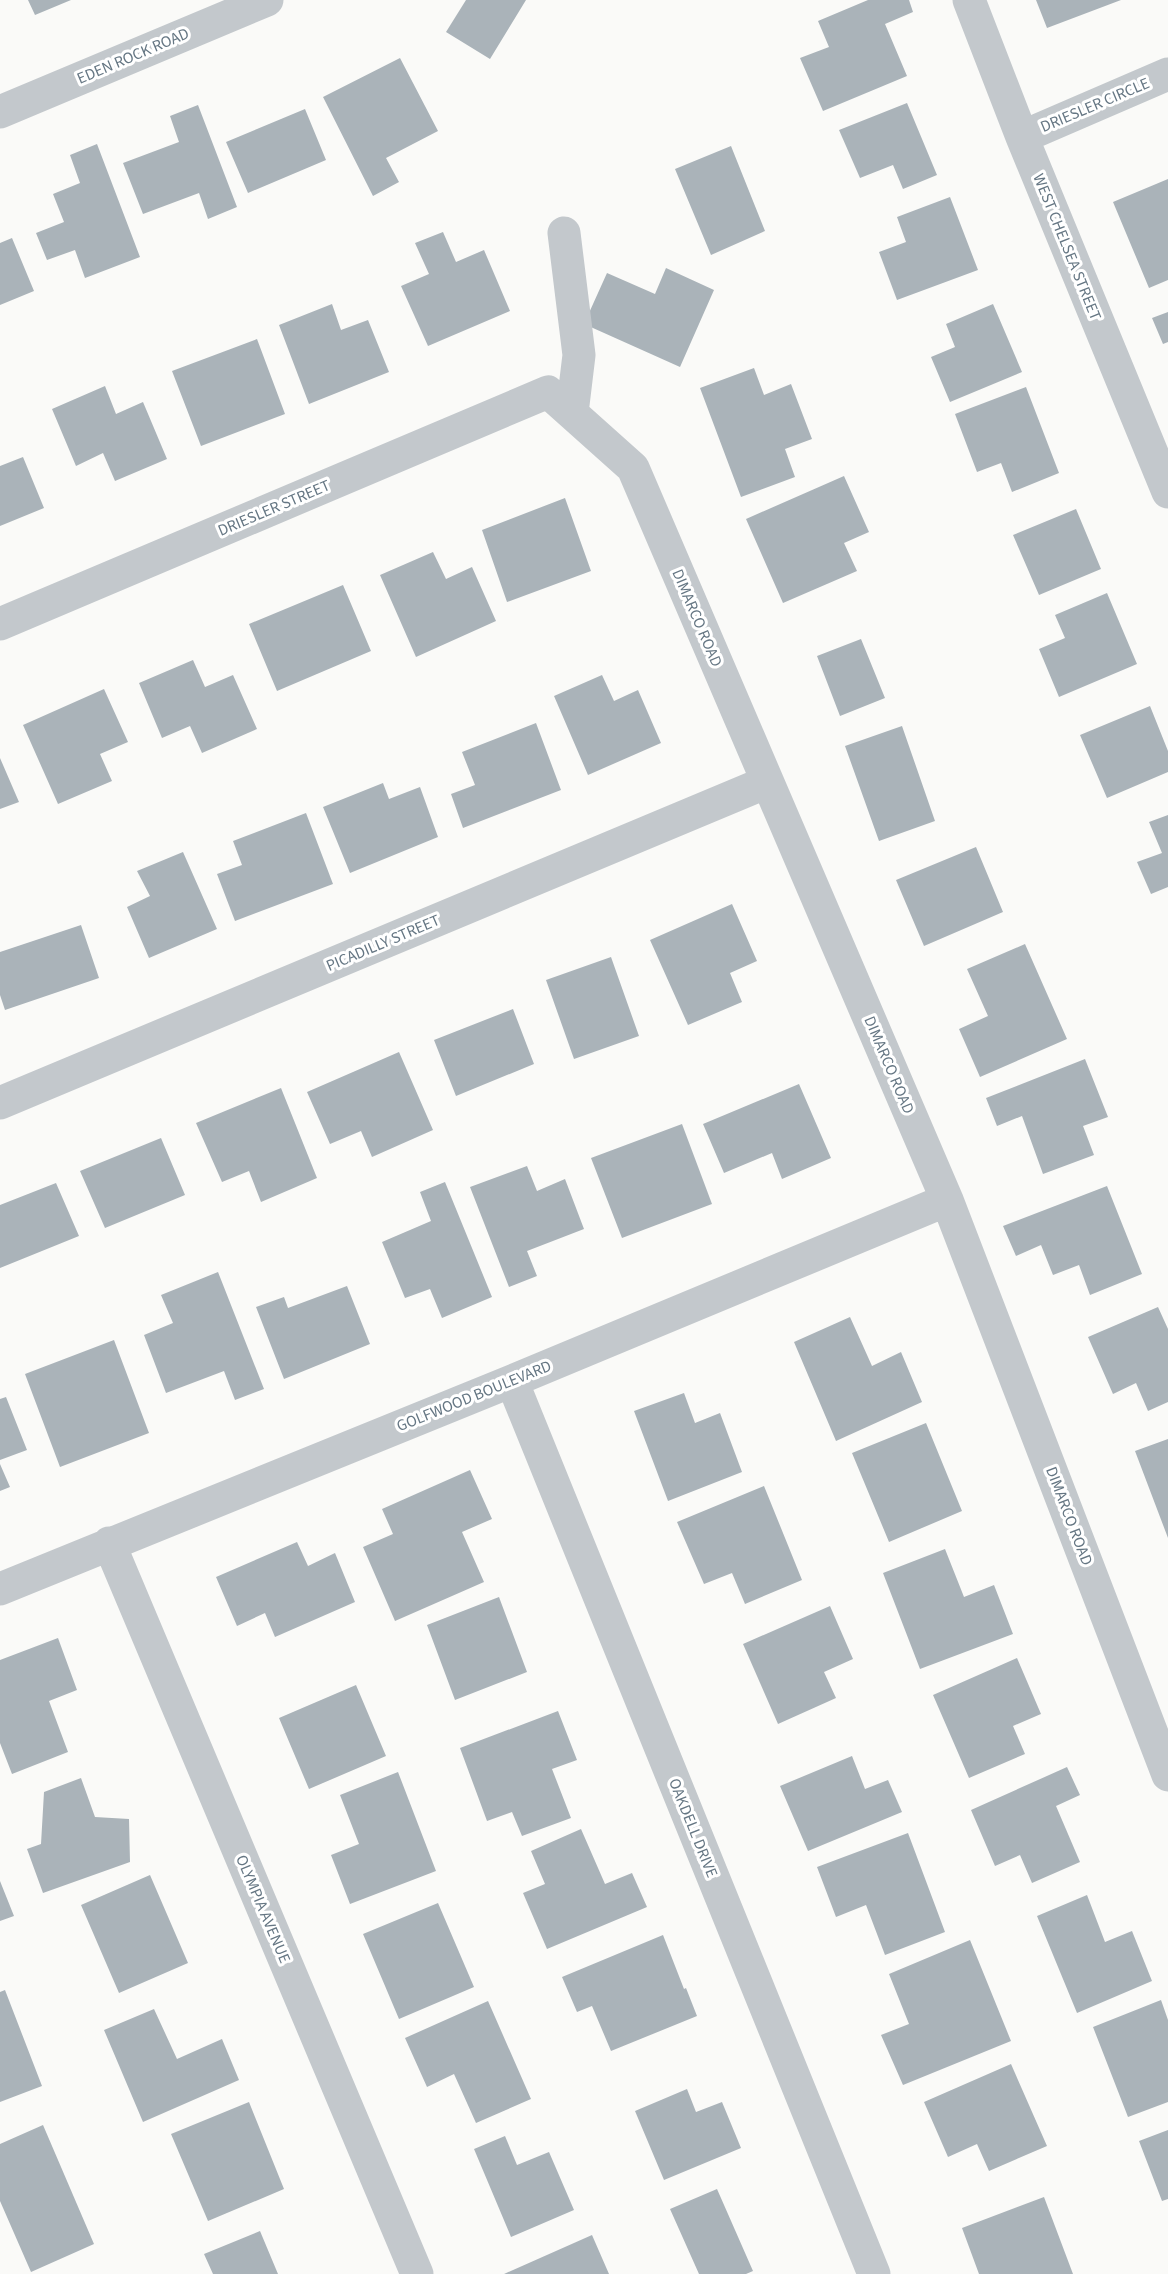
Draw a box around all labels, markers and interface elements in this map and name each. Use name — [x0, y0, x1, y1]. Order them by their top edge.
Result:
street label: EDEN ROCK ROAD — [74, 22, 193, 90]
street label: DRIESLER CIRCLE — [1037, 72, 1153, 138]
street label: WEST CHELSEA STREET — [1027, 170, 1107, 324]
street label: DRIESLER STREET — [214, 474, 334, 542]
street label: DIMARCO ROAD — [667, 566, 728, 670]
street label: PICADILLY STREET — [323, 909, 444, 977]
street label: DIMARCO ROAD — [859, 1013, 920, 1117]
street label: GOLFWOOD BOULEVARD — [393, 1355, 555, 1437]
street label: DIMARCO ROAD — [1040, 1463, 1098, 1569]
street label: OAKDELL DRIVE — [663, 1775, 723, 1881]
street label: OLYMPIA AVENUE — [230, 1851, 296, 1967]

